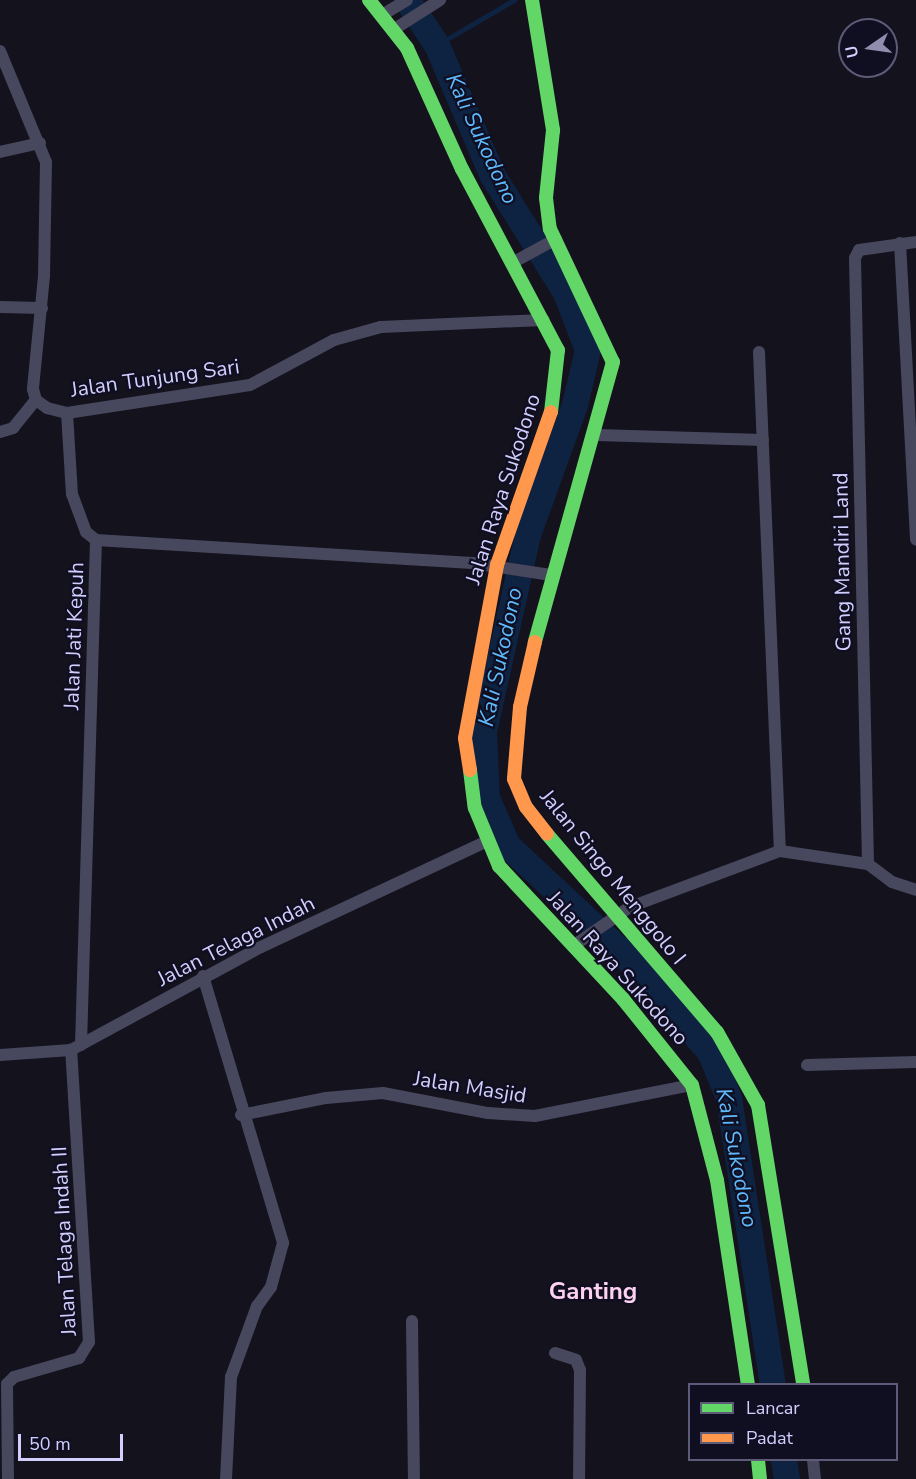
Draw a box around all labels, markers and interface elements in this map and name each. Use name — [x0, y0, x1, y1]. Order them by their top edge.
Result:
north arrow — [838, 18, 898, 78]
text: U — [840, 43, 864, 60]
water label: Kali Sukodono — [439, 69, 523, 209]
street label: Jalan Tunjung Sari — [69, 354, 241, 402]
street label: Jalan Raya Sukodono — [460, 391, 546, 587]
street label: Gang Mandiri Land — [828, 472, 856, 652]
street label: Jalan Jati Kepuh — [59, 562, 89, 710]
water label: Kali Sukodono — [473, 585, 529, 729]
street label: Jalan Singo Menggolo I — [535, 785, 691, 969]
street label: Jalan Raya Sukodono — [542, 886, 694, 1050]
street label: Jalan Telaga Indah — [153, 890, 319, 992]
street label: Jalan Masjid — [412, 1066, 528, 1108]
water label: Kali Sukodono — [710, 1086, 762, 1230]
street label: Jalan Telaga Indah II — [46, 1146, 82, 1336]
district label: Ganting — [549, 1278, 637, 1306]
legend — [688, 1383, 898, 1461]
text: Lancar — [746, 1396, 800, 1420]
scale bar — [21, 1422, 126, 1460]
text: Padat — [746, 1426, 793, 1450]
text: 50 m — [29, 1432, 71, 1456]

